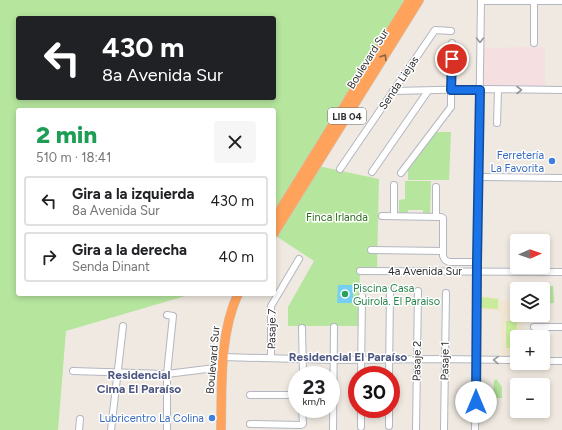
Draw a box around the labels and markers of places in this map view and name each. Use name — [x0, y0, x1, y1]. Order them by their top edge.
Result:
pin — [435, 42, 469, 76]
place label: Ferretería La Favorita — [491, 149, 544, 175]
marker: Ferretería La Favorita — [547, 156, 557, 166]
place label: Piscina Casa Guirola. El Paraiso — [353, 282, 440, 308]
marker: Piscina Casa Guirola. El Paraiso — [340, 289, 350, 299]
place label: Lubricentro La Colina — [99, 412, 204, 425]
marker: Lubricentro La Colina — [207, 413, 217, 423]

